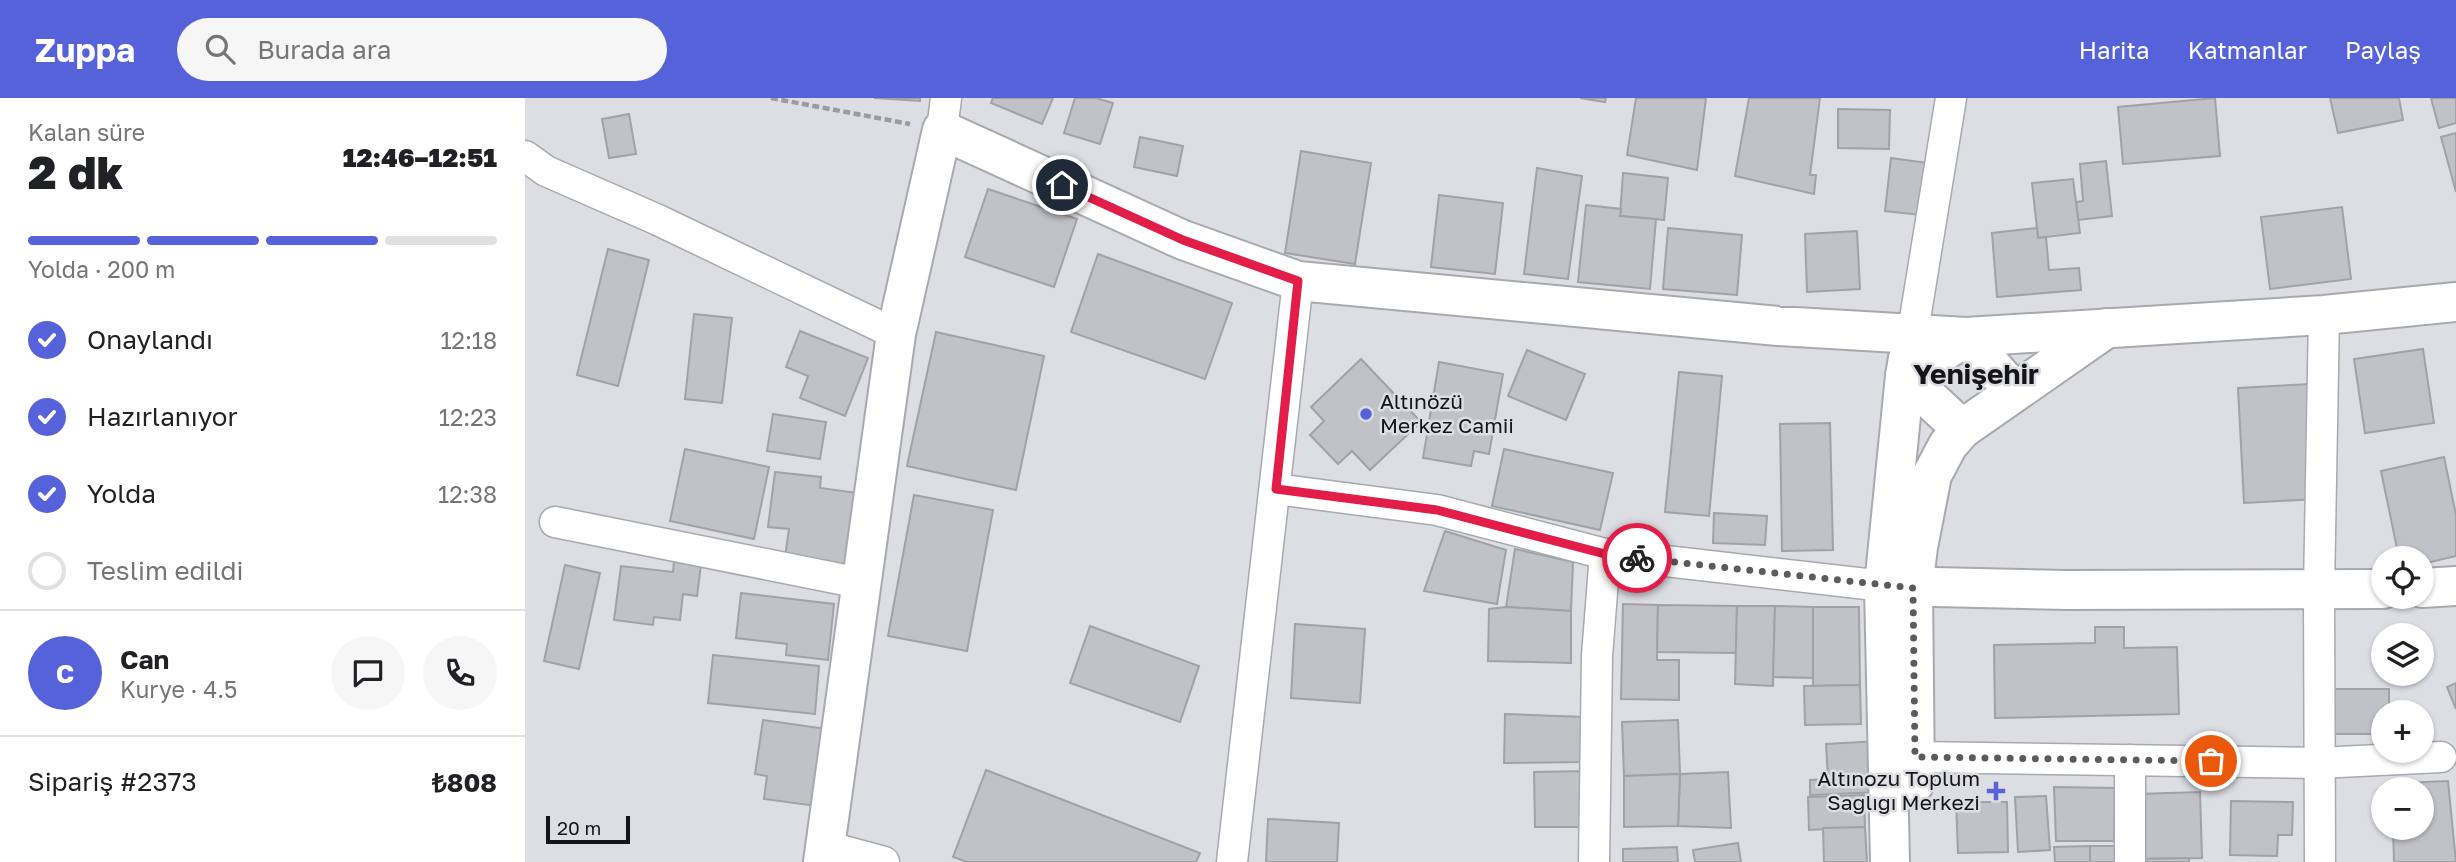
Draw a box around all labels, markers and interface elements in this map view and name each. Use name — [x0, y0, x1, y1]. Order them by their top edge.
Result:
search box — [177, 18, 667, 81]
text: Zuppa — [35, 30, 135, 69]
icon: search — [201, 30, 239, 68]
text: Burada ara — [257, 34, 391, 65]
text: Harita — [2079, 35, 2150, 64]
text: Katmanlar — [2188, 35, 2307, 64]
text: Paylaş — [2345, 35, 2421, 64]
text: Kalan süre — [28, 118, 145, 146]
text: 12:46–12:51 — [343, 142, 497, 173]
text: 2 dk — [28, 144, 123, 199]
pin — [1032, 155, 1092, 215]
icon: home — [1043, 166, 1081, 204]
text: Yolda · 200 m — [28, 255, 175, 283]
icon: check — [28, 321, 66, 359]
text: Onaylandı — [87, 324, 213, 355]
text: 12:18 — [440, 326, 497, 354]
district label: Yenişehir — [1913, 357, 2039, 390]
place label: Altınözü Merkez Camii — [1380, 388, 1514, 438]
icon: check — [28, 398, 66, 436]
text: Hazırlanıyor — [87, 401, 238, 432]
text: 12:23 — [439, 403, 497, 431]
marker: Altınözü Merkez Camii — [1358, 406, 1374, 422]
icon: check — [28, 475, 66, 513]
text: Yolda — [87, 478, 156, 509]
text: 12:38 — [438, 480, 497, 508]
courier — [1602, 523, 1672, 593]
icon: bike — [1618, 539, 1656, 577]
map controls — [2371, 546, 2434, 840]
button: locate — [2371, 546, 2434, 609]
text: Teslim edildi — [87, 555, 244, 586]
button: layers — [2371, 623, 2434, 686]
button: chat — [331, 636, 405, 710]
button: phone — [423, 636, 497, 710]
text: Can — [120, 644, 169, 675]
text: C — [56, 658, 74, 689]
text: Kurye · 4.5 — [120, 675, 237, 703]
button: + — [2371, 700, 2434, 763]
pin — [2181, 731, 2241, 791]
icon: bag — [2192, 742, 2230, 780]
place label: Altınozu Toplum Saglıgı Merkezi — [1817, 765, 1980, 815]
text: Sipariş #2373 — [28, 766, 197, 797]
text: ₺808 — [432, 767, 497, 798]
button: − — [2371, 777, 2434, 840]
marker: Altınozu Toplum Saglıgı Merkezi — [1986, 781, 2006, 801]
scale bar — [546, 813, 630, 845]
text: 20 m — [557, 816, 601, 839]

